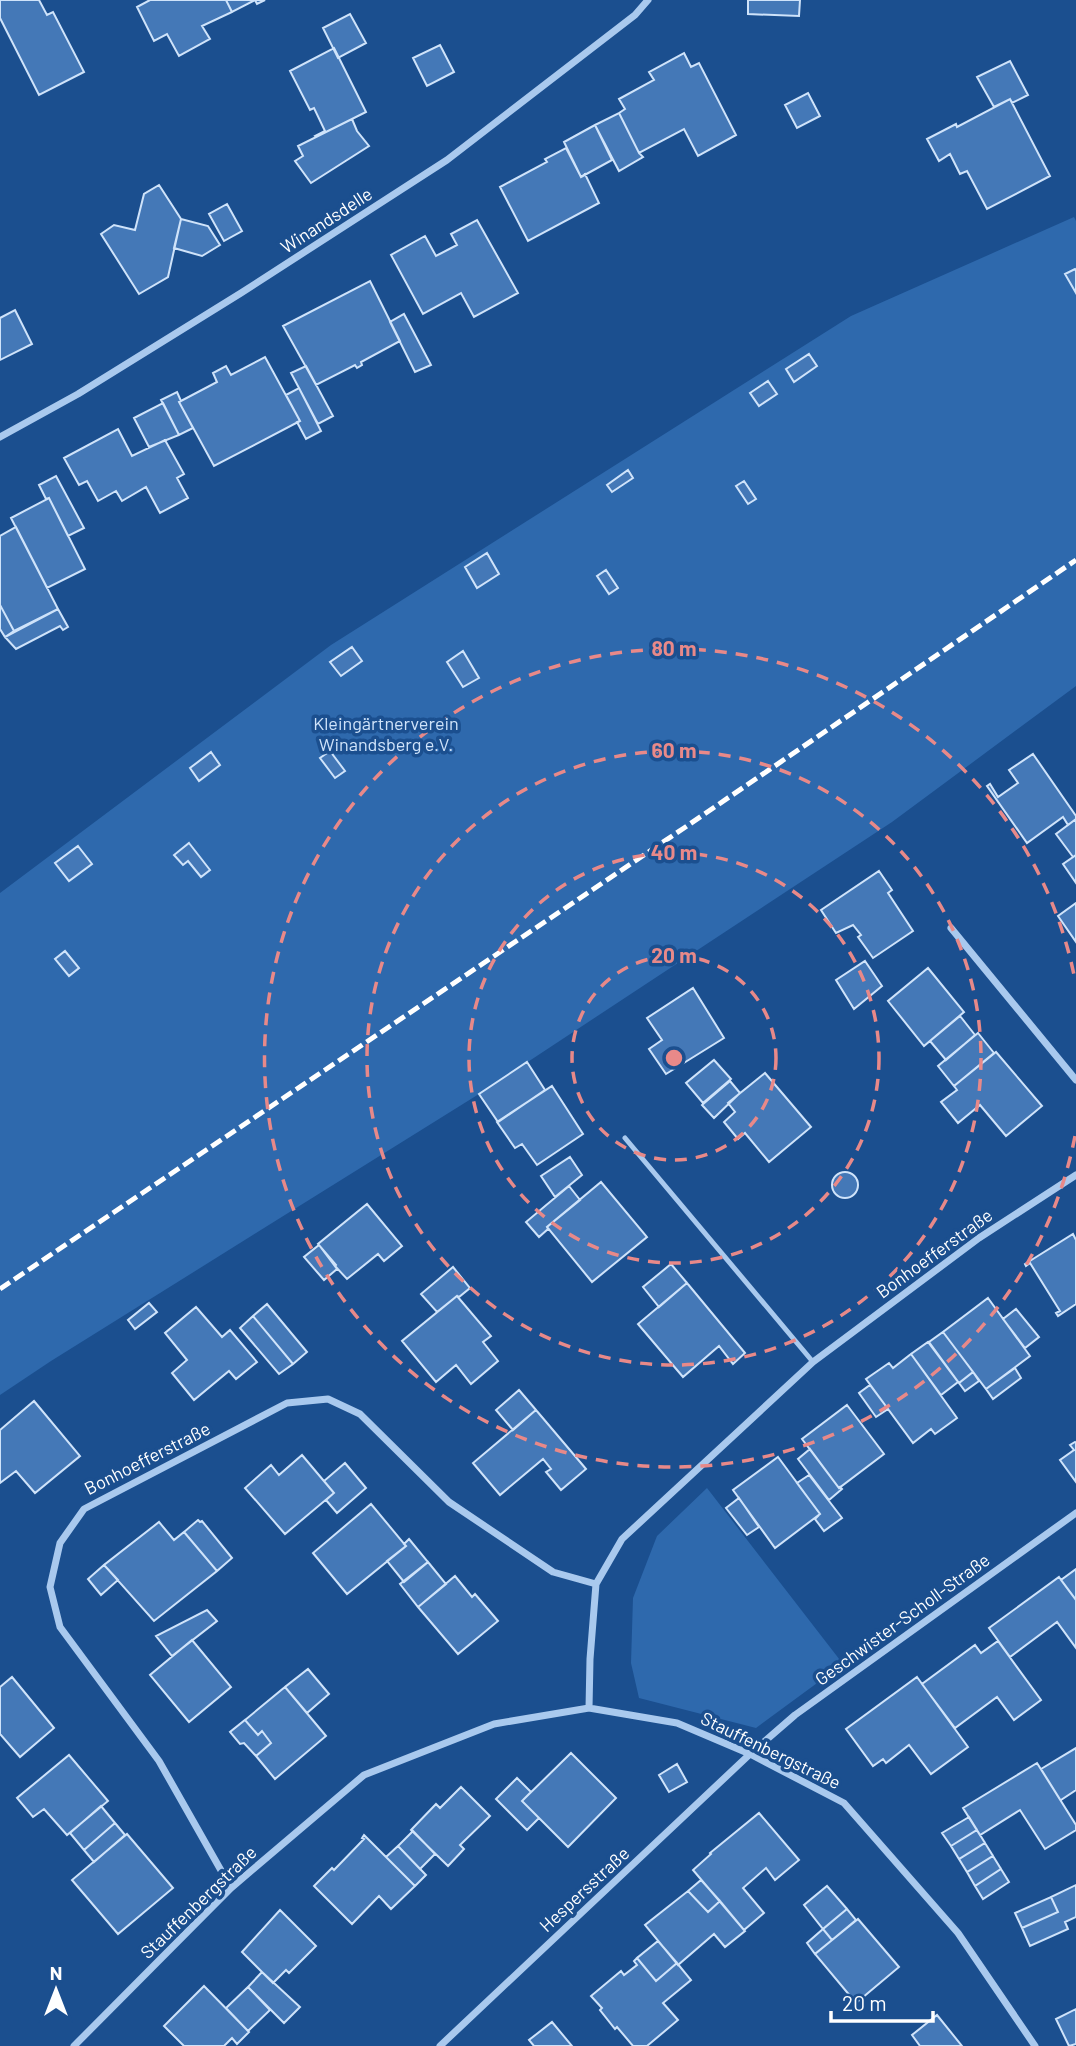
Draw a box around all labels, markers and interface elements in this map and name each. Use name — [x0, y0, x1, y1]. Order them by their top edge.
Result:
street label: Winandsdelle — [276, 182, 376, 258]
text: 80 m — [651, 635, 697, 660]
park label: Kleingärtnerverein Winandsberg e.V. — [313, 712, 459, 755]
text: 60 m — [652, 737, 696, 762]
text: 40 m — [651, 839, 697, 864]
text: 20 m — [651, 942, 697, 967]
centre of rings — [662, 1046, 686, 1070]
street label: Bonhoefferstraße — [872, 1203, 996, 1303]
street label: Bonhoefferstraße — [80, 1417, 214, 1499]
street label: Geschwister-Scholl-Straße — [810, 1548, 994, 1690]
street label: Stauffenbergstraße — [697, 1707, 845, 1793]
street label: Stauffenbergstraße — [135, 1841, 261, 1963]
street label: Hespersstraße — [535, 1842, 633, 1936]
north arrow — [21, 1955, 91, 2025]
text: N — [50, 1961, 62, 1984]
scale bar — [831, 1980, 932, 2024]
text: 20 m — [842, 1990, 887, 2015]

